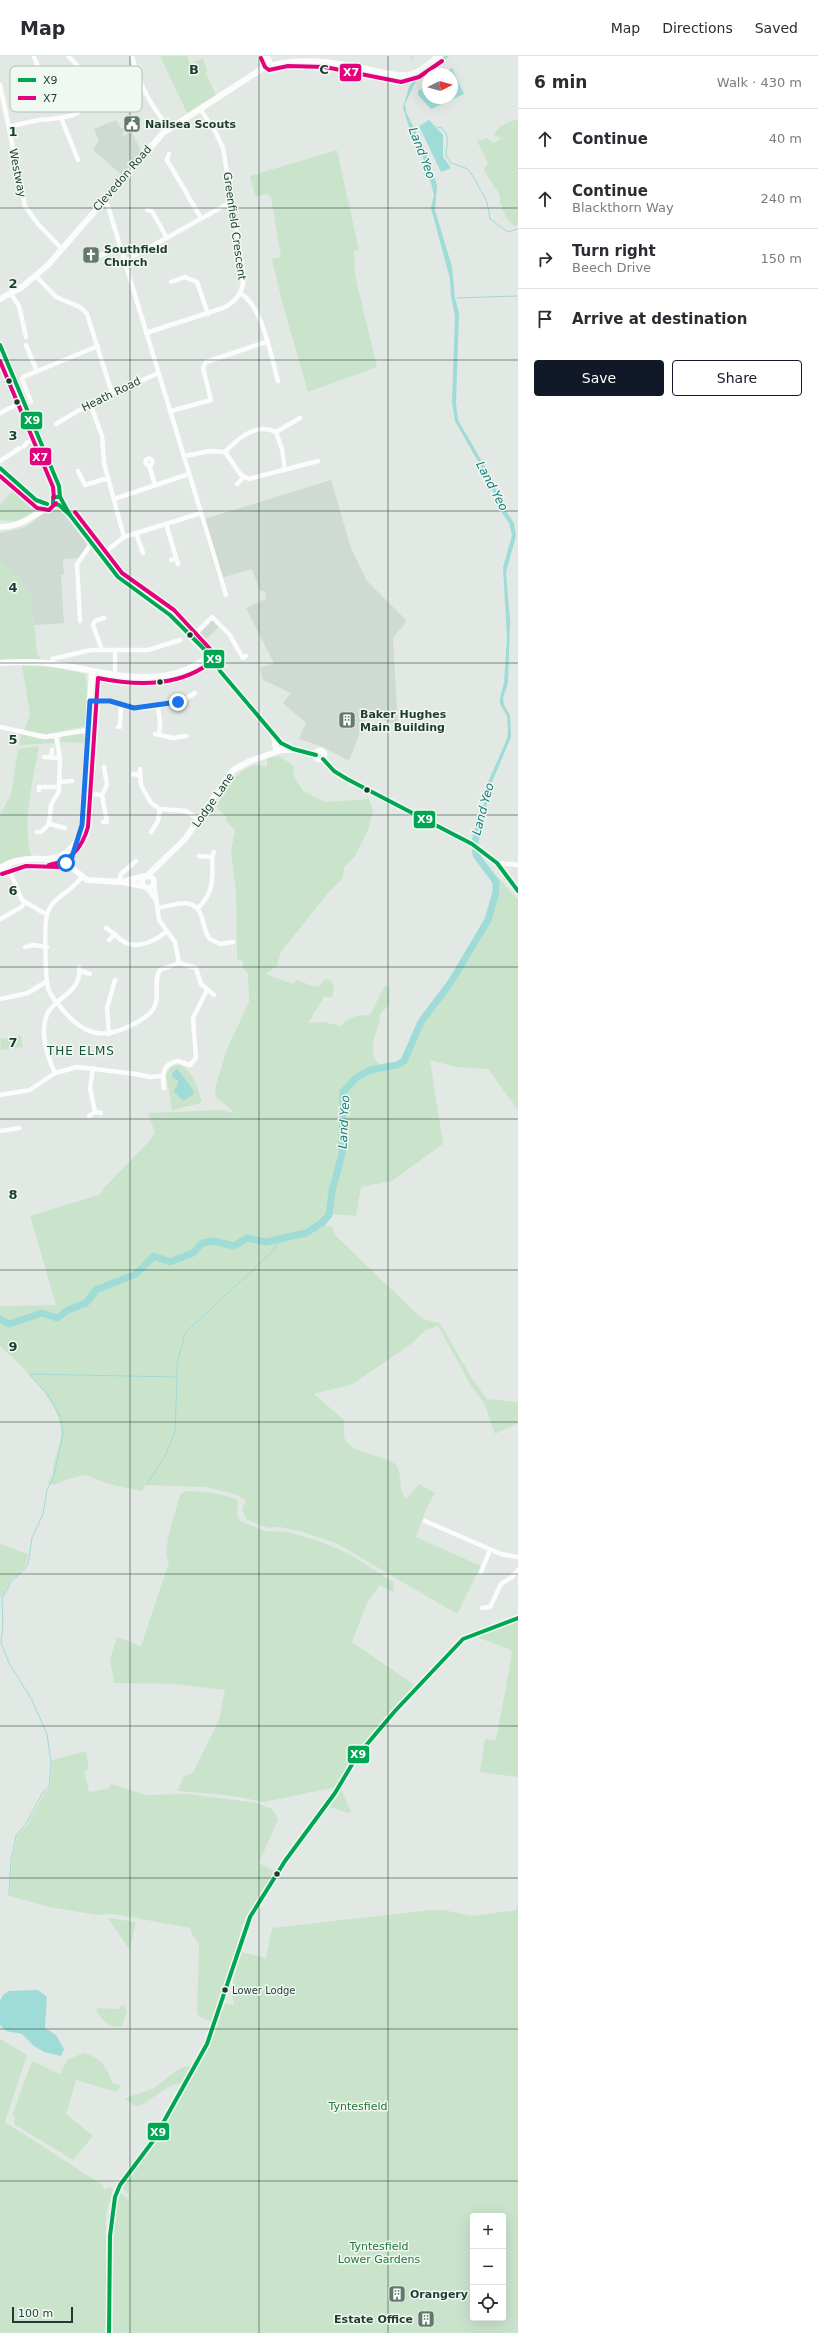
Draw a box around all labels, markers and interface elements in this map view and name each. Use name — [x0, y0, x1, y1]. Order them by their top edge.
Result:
text: Map — [20, 17, 65, 39]
text: Map — [611, 20, 640, 36]
text: Directions — [662, 20, 733, 36]
text: Saved — [755, 20, 798, 36]
text: B — [189, 62, 199, 77]
text: C — [319, 62, 329, 77]
line badge: X7 — [339, 63, 362, 82]
legend — [10, 66, 142, 112]
text: X7 — [343, 66, 359, 79]
north arrow — [422, 68, 458, 104]
text: 6 min — [534, 72, 587, 92]
text: X9 — [43, 74, 58, 87]
text: Walk · 430 m — [717, 75, 802, 90]
text: X7 — [43, 92, 58, 105]
public building icon: Nailsea Scouts — [122, 114, 142, 134]
place label: Nailsea Scouts — [145, 118, 237, 131]
text: 1 — [8, 124, 18, 139]
water label: Land Yeo — [406, 125, 438, 181]
icon: ahead — [534, 128, 556, 150]
text: Continue — [572, 130, 648, 148]
text: 40 m — [769, 131, 802, 146]
street label: Clevedon Road — [90, 143, 154, 214]
street label: Westway — [6, 148, 29, 199]
street label: Greenfield Crescent — [220, 171, 249, 282]
text: Continue — [572, 182, 648, 200]
icon: ahead — [534, 188, 556, 210]
text: 240 m — [760, 191, 802, 206]
text: Blackthorn Way — [572, 200, 674, 215]
text: Turn right — [572, 242, 656, 260]
place label: Southfield Church — [104, 243, 168, 269]
church icon: Southfield Church — [81, 245, 101, 265]
icon: right — [534, 248, 556, 270]
text: 150 m — [760, 251, 802, 266]
text: Beech Drive — [572, 260, 651, 275]
text: 2 — [8, 276, 18, 291]
icon: arrive — [534, 308, 556, 330]
text: Arrive at destination — [572, 310, 747, 328]
button: Save — [534, 360, 664, 396]
button: Share — [672, 360, 802, 396]
street label: Heath Road — [80, 375, 143, 414]
unlabelled marker — [4, 376, 14, 386]
unlabelled marker — [12, 397, 22, 407]
line badge: X9 — [20, 411, 43, 430]
text: X9 — [24, 414, 40, 427]
text: 3 — [8, 428, 18, 443]
line badge: X7 — [29, 447, 52, 466]
text: X7 — [32, 451, 48, 464]
water label: Land Yeo — [473, 459, 511, 513]
text: 4 — [8, 580, 18, 595]
unlabelled marker — [185, 630, 195, 640]
line badge: X9 — [203, 649, 225, 669]
text: X9 — [206, 653, 222, 666]
unlabelled marker — [155, 677, 165, 687]
route end — [169, 693, 187, 711]
place label: Baker Hughes Main Building — [360, 708, 447, 734]
building icon: Baker Hughes Main Building — [337, 710, 357, 730]
text: 5 — [8, 732, 18, 747]
street label: Lodge Lane — [190, 770, 237, 830]
water label: Land Yeo — [469, 781, 497, 837]
unlabelled marker — [362, 785, 372, 795]
line badge: X9 — [413, 810, 436, 829]
text: X9 — [417, 813, 433, 826]
route start — [57, 854, 75, 872]
text: 6 — [8, 883, 18, 898]
text: 7 — [8, 1035, 18, 1050]
district label: THE ELMS — [46, 1044, 115, 1058]
water label: Land Yeo — [336, 1095, 352, 1149]
text: 8 — [8, 1187, 18, 1202]
text: 9 — [8, 1339, 18, 1354]
line badge: X9 — [347, 1745, 370, 1764]
text: X9 — [350, 1748, 366, 1761]
unlabelled marker — [272, 1869, 282, 1879]
marker: Lower Lodge — [220, 1985, 230, 1995]
place label: Lower Lodge — [232, 1985, 296, 1996]
park label: Tyntesfield — [327, 2100, 388, 2113]
line badge: X9 — [147, 2122, 170, 2141]
text: X9 — [150, 2126, 166, 2139]
map controls — [470, 2213, 506, 2321]
button: + — [470, 2213, 506, 2249]
park label: Tyntesfield Lower Gardens — [338, 2240, 421, 2266]
button: − — [470, 2249, 506, 2285]
building icon: Orangery — [387, 2284, 407, 2304]
button: locate — [470, 2285, 506, 2321]
place label: Orangery — [410, 2288, 468, 2301]
scale bar — [12, 2305, 73, 2324]
text: 100 m — [18, 2307, 53, 2320]
building icon: Estate Office — [416, 2309, 436, 2329]
place label: Estate Office — [334, 2313, 413, 2326]

